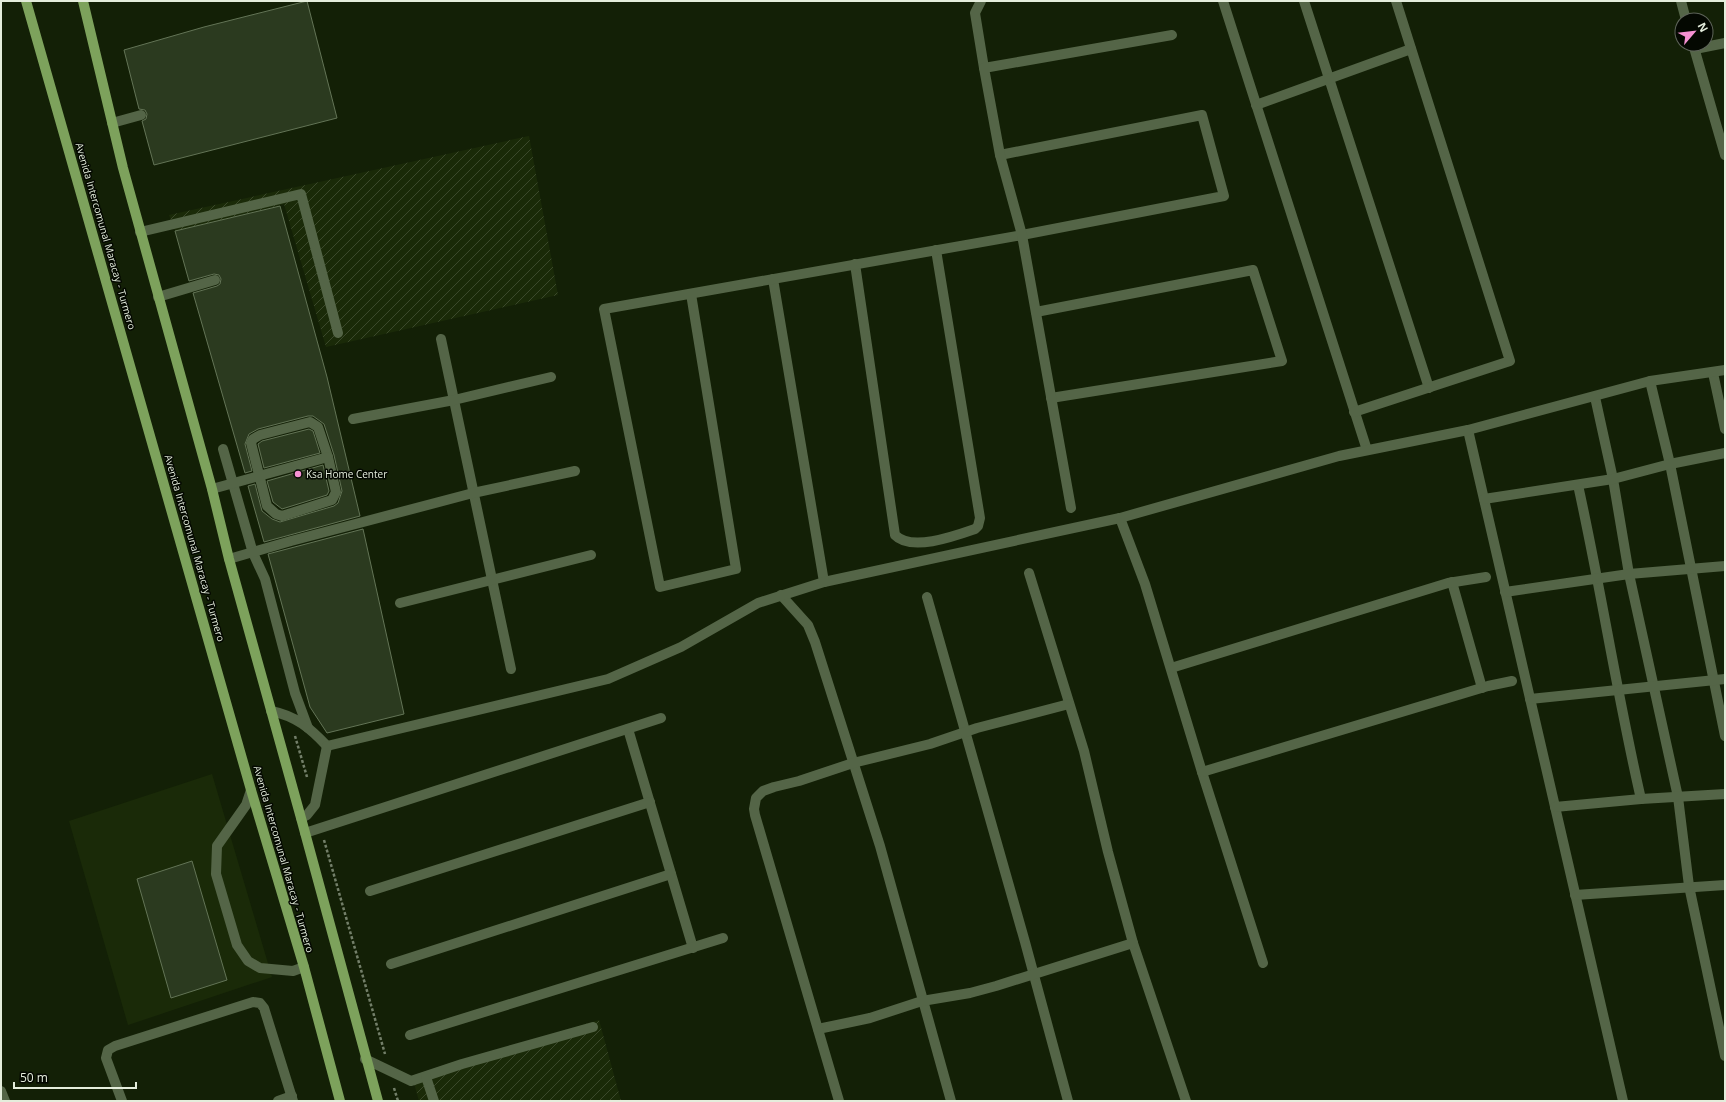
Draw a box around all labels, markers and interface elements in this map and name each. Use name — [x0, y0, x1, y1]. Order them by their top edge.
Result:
north arrow — [1674, 12, 1714, 52]
text: N — [1695, 20, 1712, 35]
street label: Avenida Intercomunal Maracay - Turmero — [73, 141, 139, 331]
street label: Avenida Intercomunal Maracay - Turmero — [162, 453, 228, 643]
place label: Ksa Home Center — [306, 467, 387, 481]
marker: Ksa Home Center — [293, 469, 303, 479]
street label: Avenida Intercomunal Maracay - Turmero — [251, 764, 317, 954]
scale bar — [14, 1064, 136, 1090]
text: 50 m — [20, 1069, 48, 1086]

